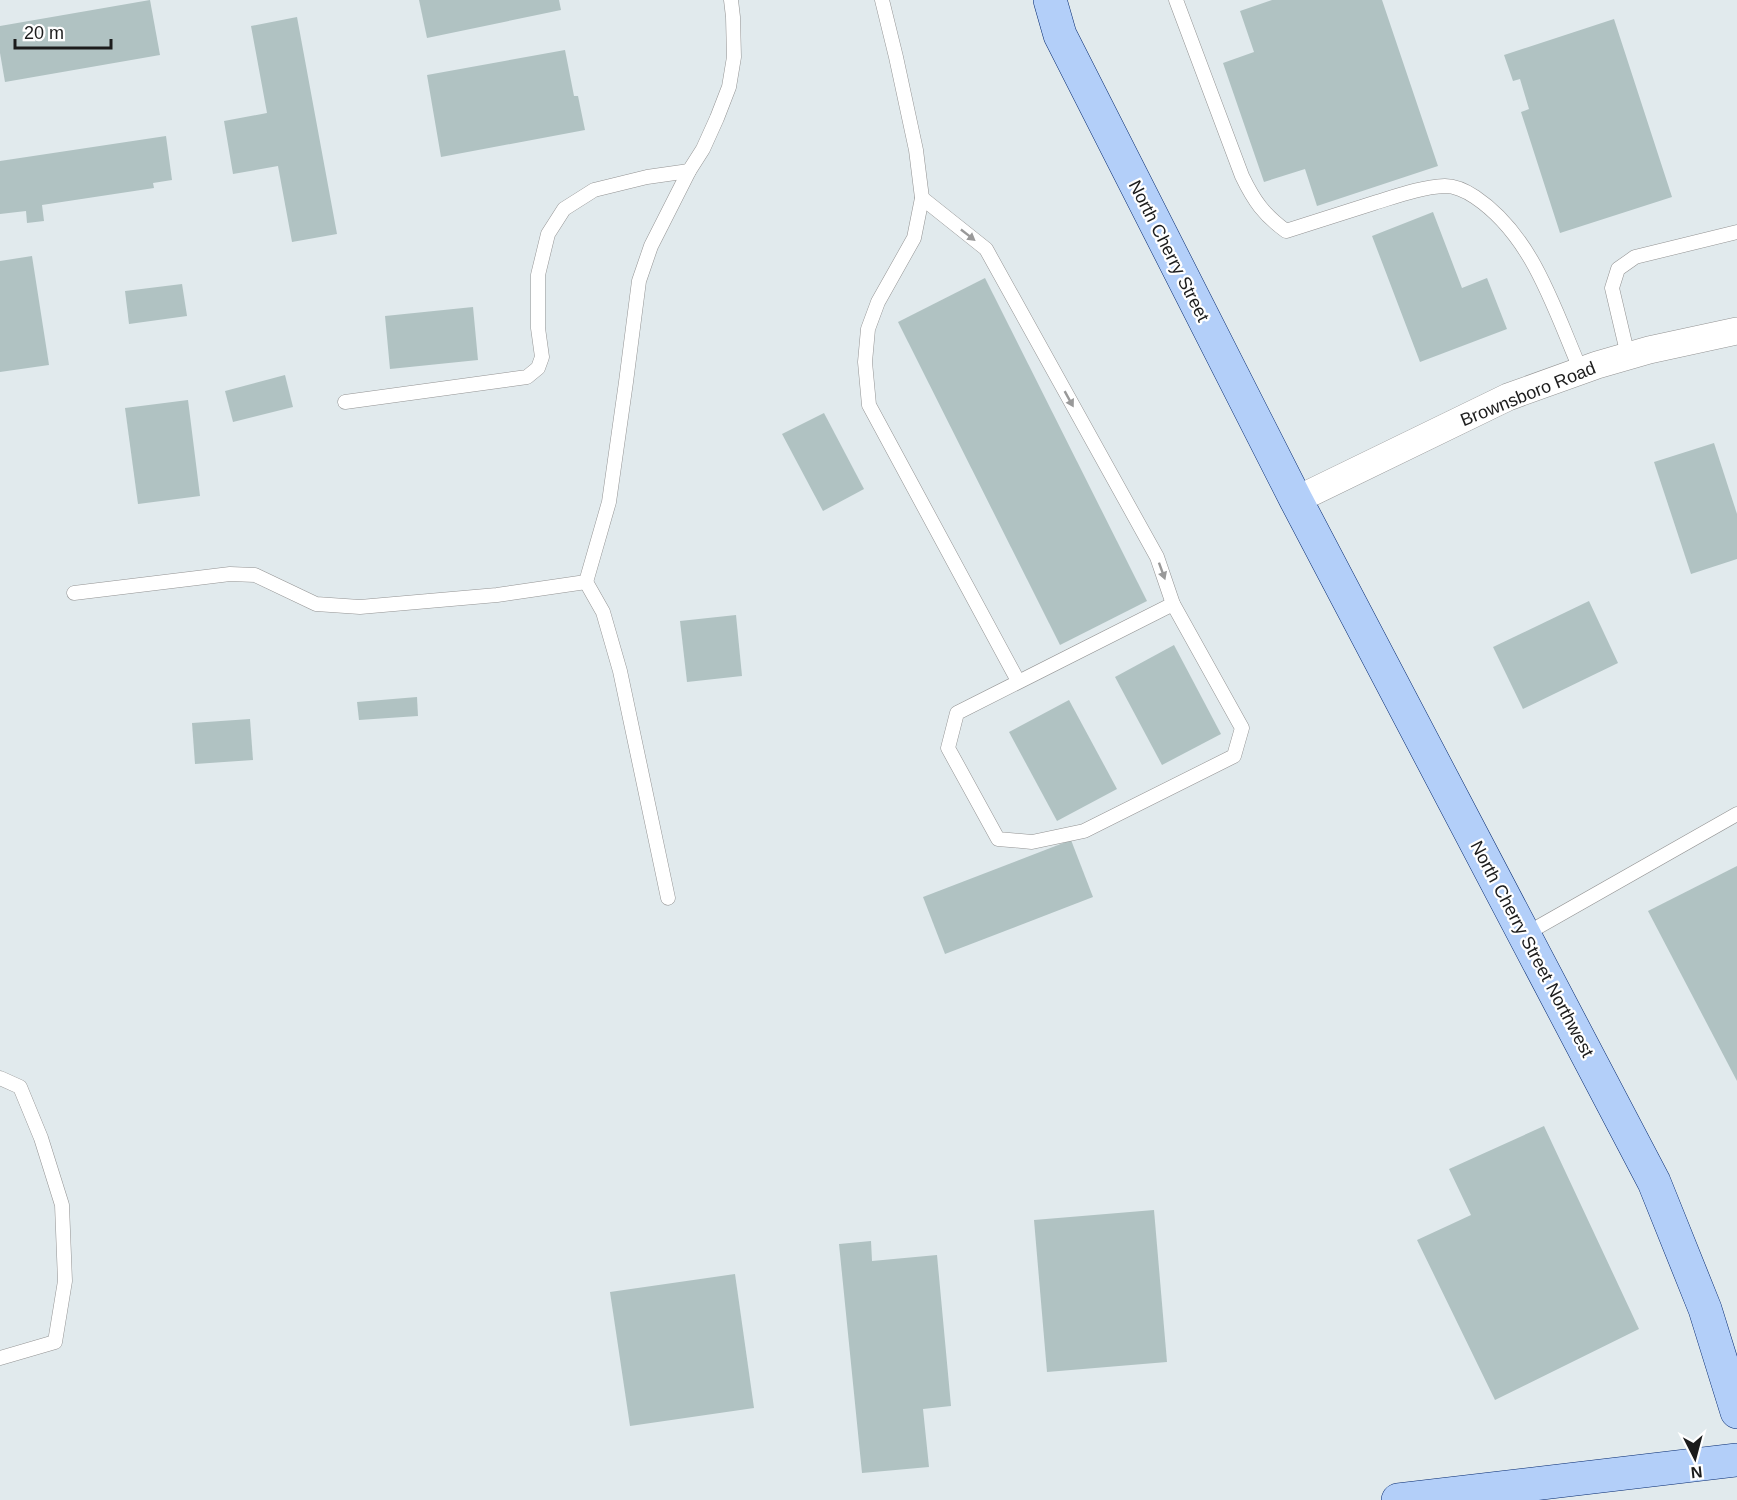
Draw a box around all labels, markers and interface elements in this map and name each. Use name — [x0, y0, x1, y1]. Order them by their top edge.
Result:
scale bar — [15, 12, 111, 50]
text: 20 m — [24, 23, 64, 43]
street label: North Cherry Street — [1125, 177, 1213, 325]
one-way arrow — [960, 228, 975, 240]
street label: Brownsboro Road — [1457, 358, 1599, 430]
one-way arrow — [1064, 391, 1074, 408]
one-way arrow — [1157, 562, 1167, 580]
street label: North Cherry Street Northwest — [1466, 837, 1598, 1061]
north arrow — [1665, 1428, 1725, 1488]
text: N — [1690, 1463, 1703, 1481]

